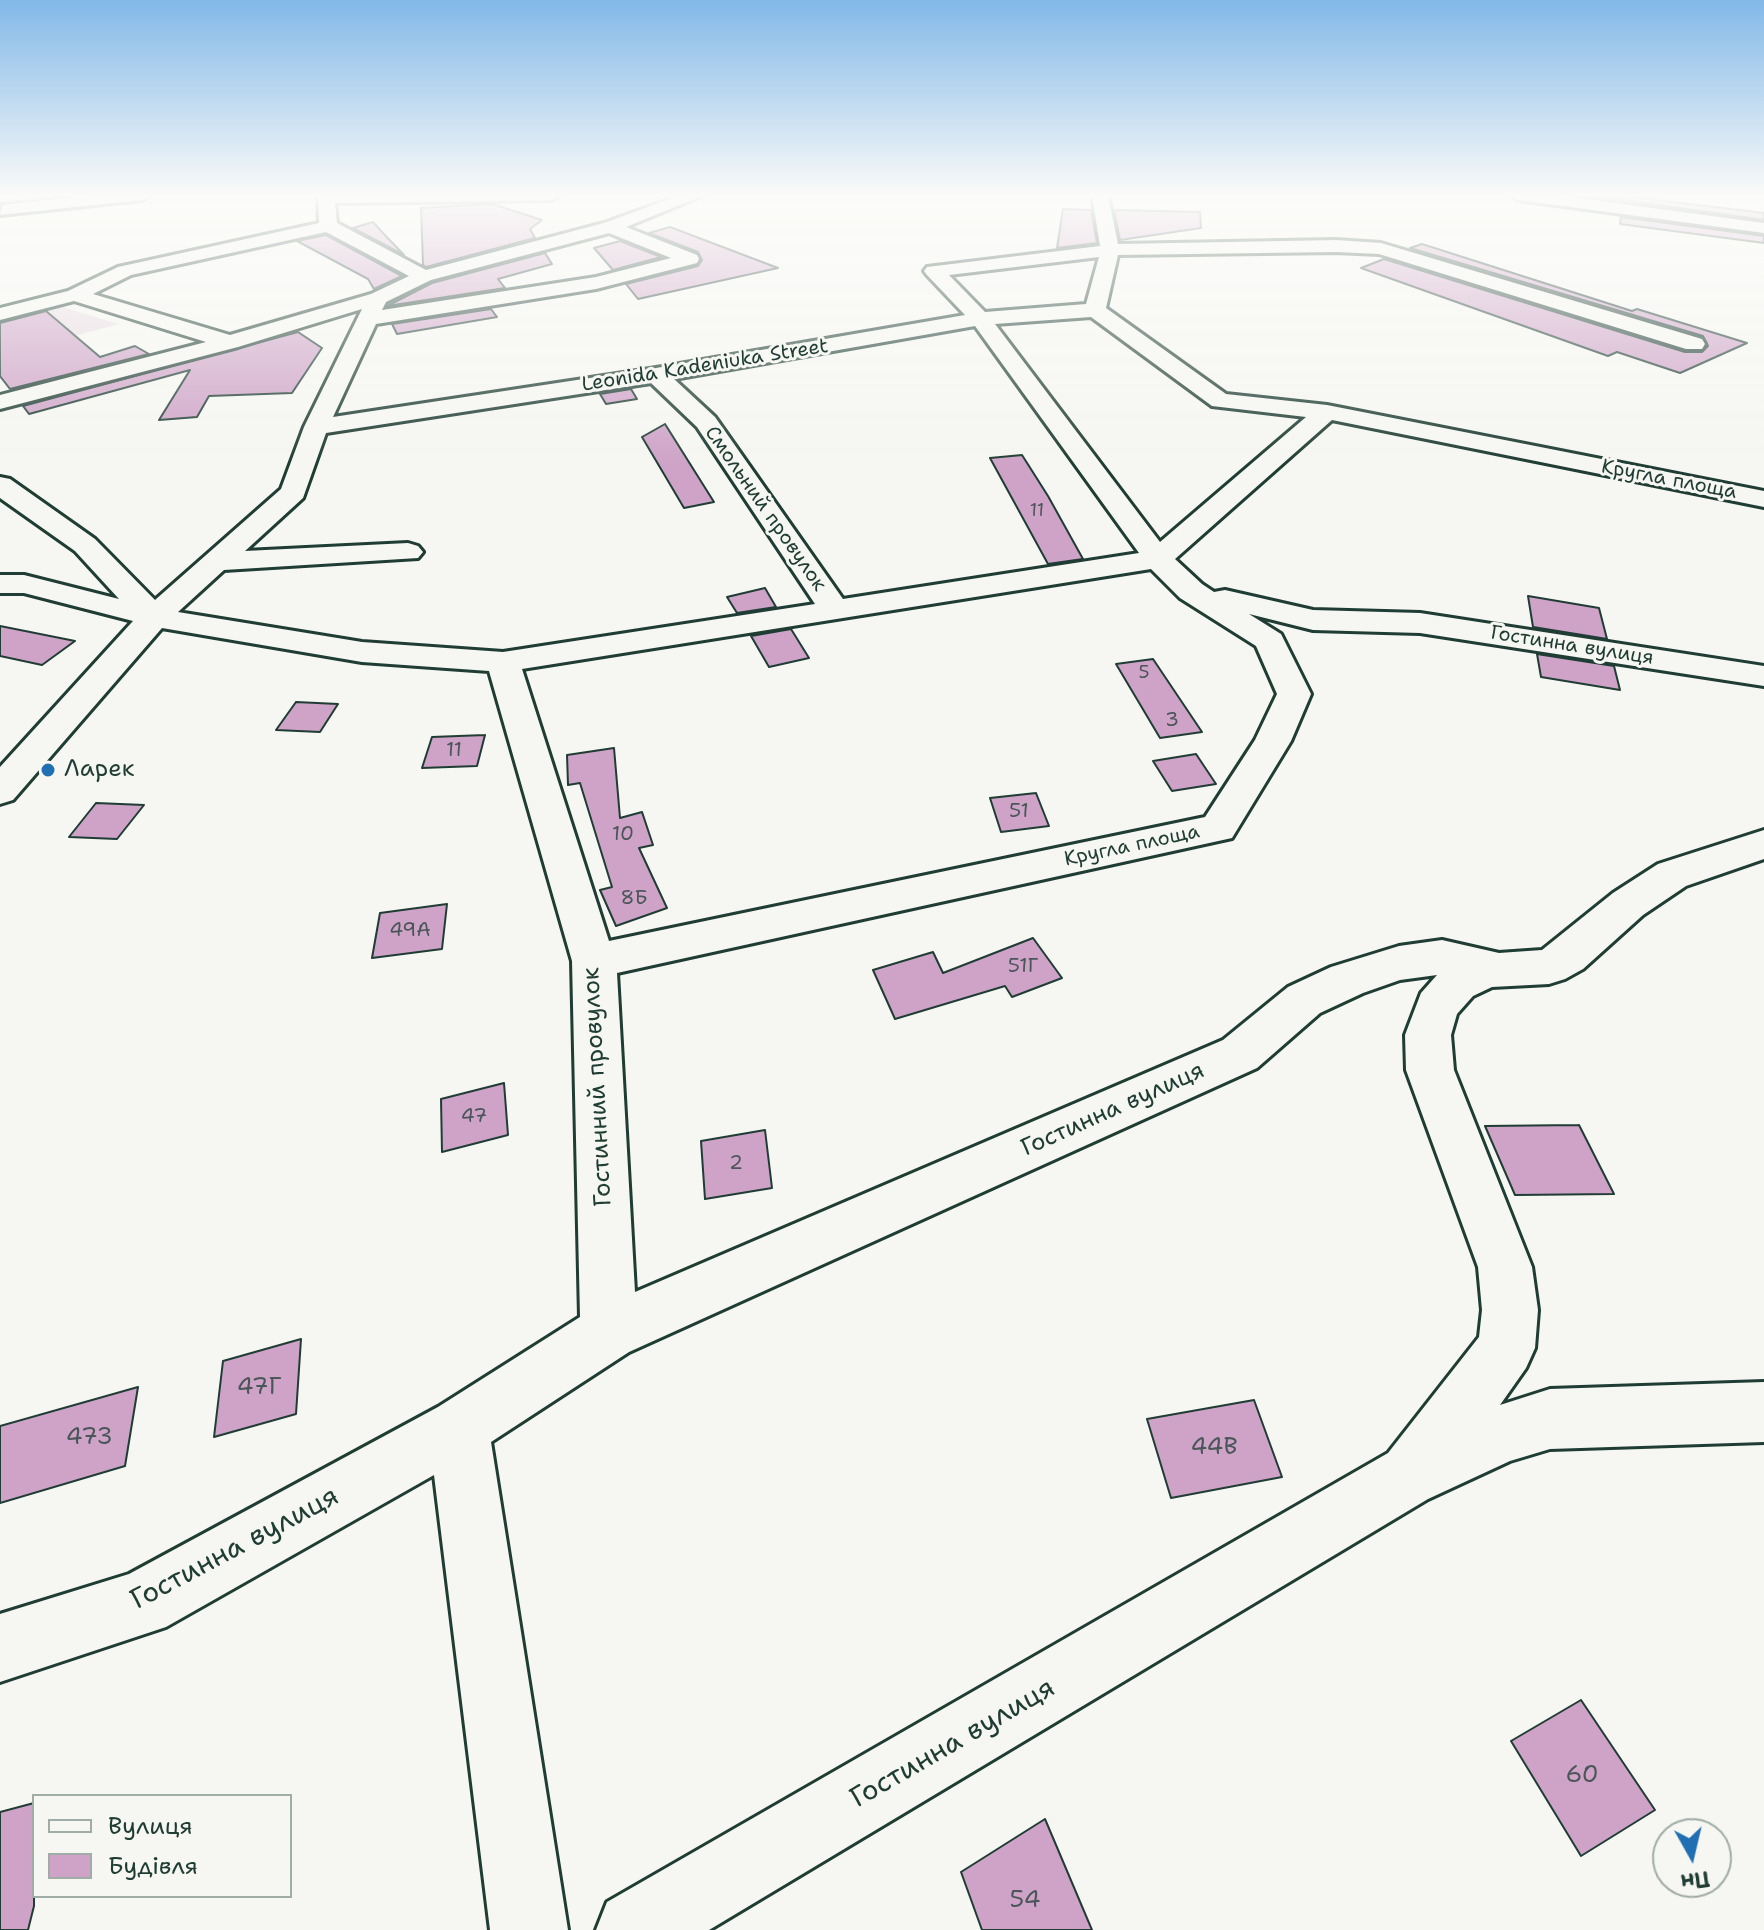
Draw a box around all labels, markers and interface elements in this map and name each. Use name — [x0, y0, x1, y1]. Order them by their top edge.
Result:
street label: Leonida Kadeniuka Street — [580, 335, 830, 397]
street label: Смольний провулок — [699, 422, 831, 596]
street label: Кругла площа — [1599, 455, 1739, 505]
house number: 11 — [1030, 500, 1044, 522]
street label: Гостинна вулиця — [1489, 621, 1655, 671]
house number: 5 — [1138, 662, 1150, 684]
house number: 3 — [1165, 709, 1179, 733]
house number: 11 — [446, 739, 462, 763]
place label: Ларек — [64, 756, 135, 784]
marker: Ларек — [39, 761, 57, 779]
house number: 51 — [1009, 800, 1029, 824]
street label: Кругла площа — [1062, 820, 1202, 872]
house number: 10 — [612, 823, 634, 847]
house number: 8Б — [620, 887, 648, 911]
house number: 49А — [389, 919, 431, 943]
house number: 51Г — [1008, 955, 1038, 979]
street label: Гостинний провулок — [577, 967, 619, 1207]
street label: Гостинна вулиця — [1017, 1057, 1209, 1163]
house number: 47 — [461, 1105, 487, 1129]
house number: 2 — [729, 1152, 743, 1176]
house number: 47Г — [237, 1374, 281, 1402]
house number: 47З — [66, 1424, 112, 1452]
house number: 44В — [1190, 1434, 1238, 1462]
street label: Гостинна вулиця — [125, 1480, 345, 1618]
street label: Гостинна вулиця — [845, 1672, 1061, 1816]
house number: 60 — [1566, 1762, 1598, 1790]
legend — [32, 1794, 292, 1898]
text: Вулиця — [108, 1810, 193, 1842]
north arrow — [1652, 1818, 1732, 1898]
text: Будівля — [108, 1850, 198, 1882]
text: Пн — [1679, 1864, 1712, 1897]
house number: 54 — [1010, 1887, 1040, 1915]

